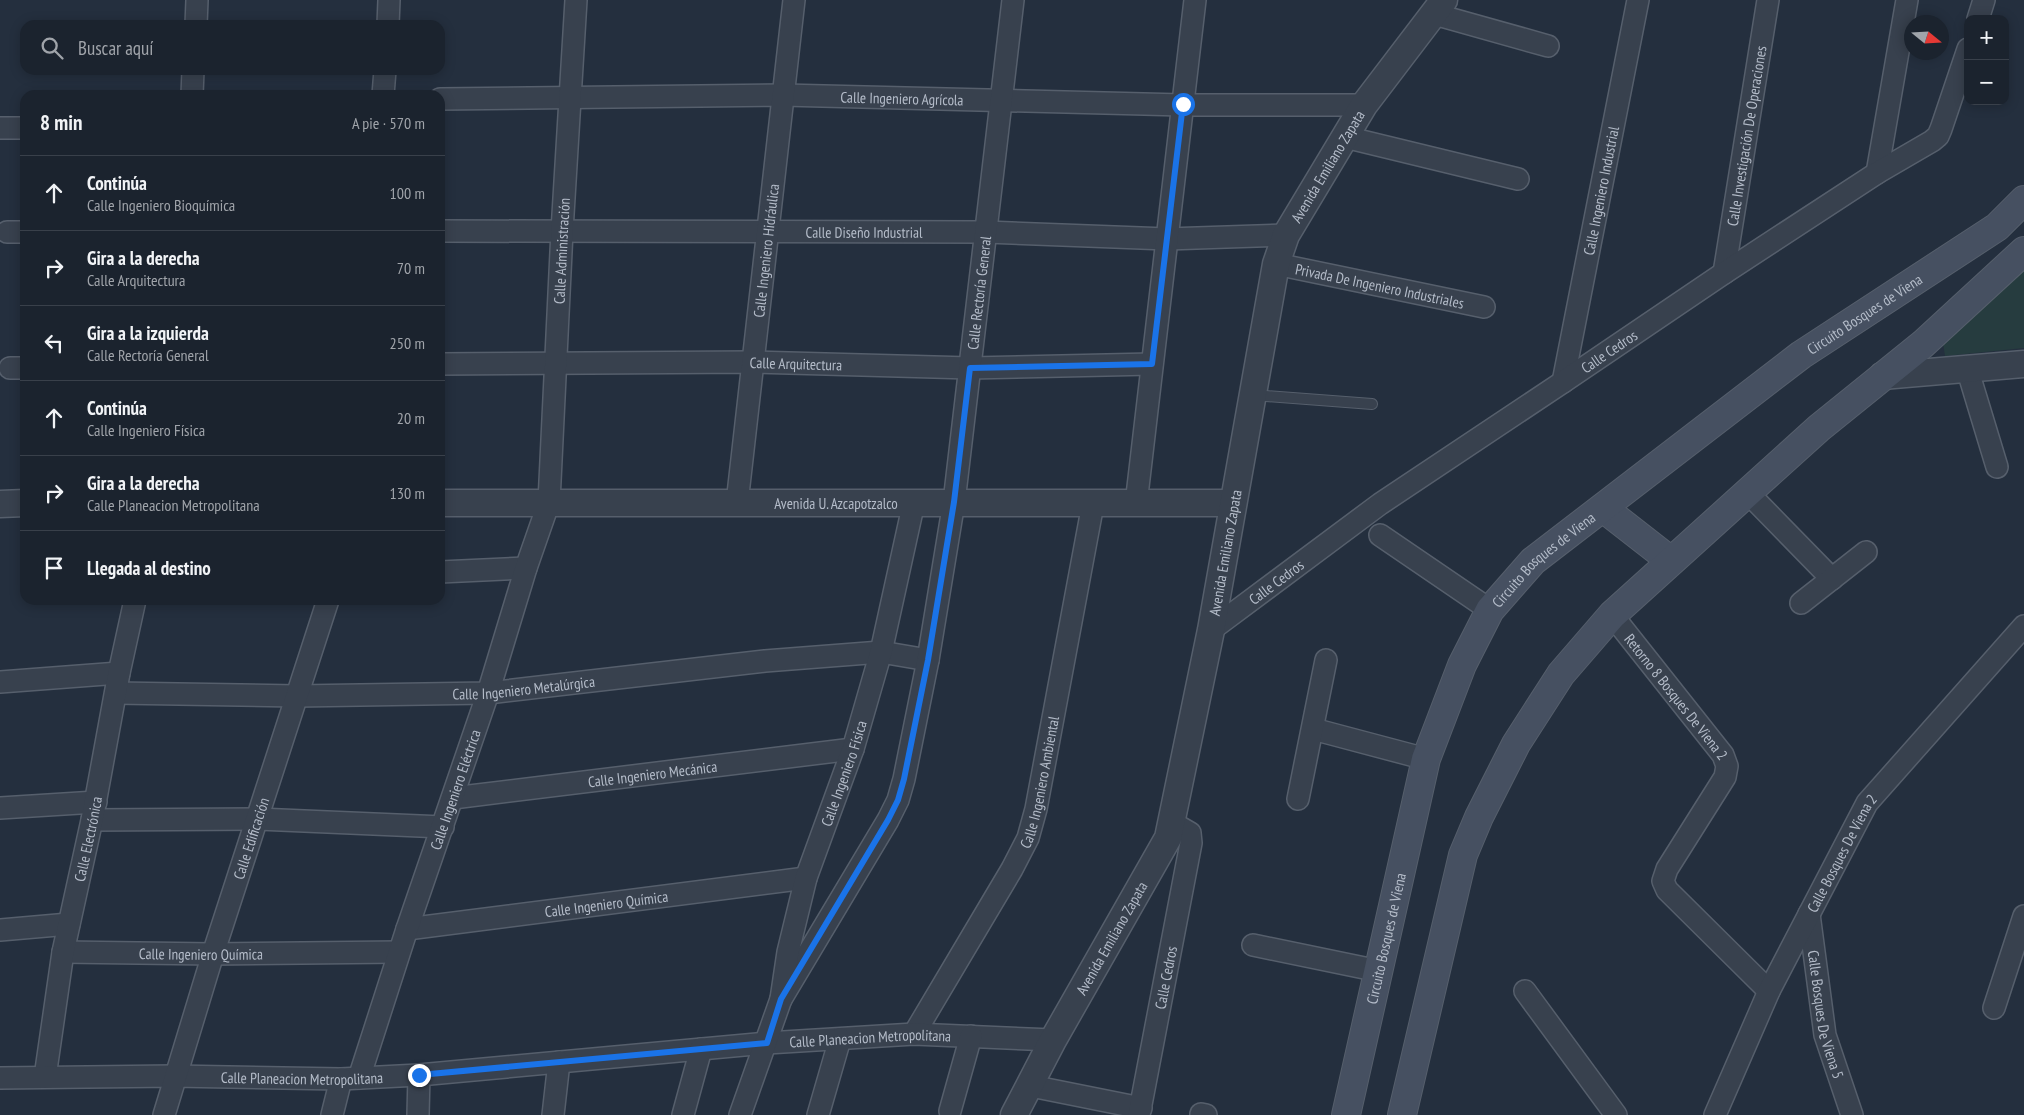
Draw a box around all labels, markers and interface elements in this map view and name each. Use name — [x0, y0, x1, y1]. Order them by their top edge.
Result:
north arrow — [1904, 15, 1949, 60]
map controls — [1964, 15, 2009, 105]
button: + — [1964, 15, 2009, 60]
search box — [20, 20, 445, 75]
icon: search — [38, 34, 66, 62]
text: Buscar aquí — [78, 36, 153, 60]
street label: Calle Investigación De Operaciones — [1722, 44, 1770, 227]
button: − — [1964, 60, 2009, 105]
street label: Calle Ingeniero Agrícola — [840, 87, 964, 109]
route start — [1172, 93, 1195, 116]
street label: Avenida Emiliano Zapata — [1286, 107, 1368, 226]
text: 8 min — [40, 109, 82, 136]
text: A pie · 570 m — [352, 113, 425, 133]
street label: Calle Ingeniero Industrial — [1579, 124, 1623, 257]
text: Continúa — [87, 171, 147, 195]
icon: ahead — [40, 179, 68, 207]
text: 100 m — [390, 183, 425, 203]
street label: Calle Ingeniero Hidráulica — [749, 183, 783, 318]
text: Calle Ingeniero Bioquímica — [87, 195, 235, 215]
street label: Calle Administración — [549, 197, 573, 304]
street label: Calle Diseño Industrial — [805, 222, 923, 241]
street label: Calle Rectoría General — [962, 234, 995, 351]
text: Gira a la derecha — [87, 246, 200, 270]
icon: right — [40, 254, 68, 282]
text: 70 m — [397, 258, 425, 278]
street label: Privada De Ingeniero Industriales — [1294, 259, 1466, 312]
street label: Circuito Bosques de Viena — [1803, 269, 1925, 358]
text: Calle Arquitectura — [87, 270, 185, 290]
text: Gira a la izquierda — [87, 321, 209, 345]
street label: Calle Cedros — [1577, 325, 1641, 377]
icon: left — [40, 329, 68, 357]
text: 250 m — [390, 333, 425, 353]
text: Calle Rectoría General — [87, 345, 209, 365]
street label: Calle Arquitectura — [750, 352, 842, 374]
text: Continúa — [87, 396, 147, 420]
icon: ahead — [40, 404, 68, 432]
text: 20 m — [397, 408, 425, 428]
text: Calle Ingeniero Física — [87, 420, 205, 440]
text: Gira a la derecha — [87, 471, 200, 495]
icon: right — [40, 479, 68, 507]
text: 130 m — [390, 483, 425, 503]
street label: Avenida Emiliano Zapata — [1204, 488, 1245, 617]
street label: Avenida U. Azcapotzalco — [774, 494, 898, 513]
text: Calle Planeacion Metropolitana — [87, 495, 260, 515]
street label: Circuito Bosques de Viena — [1487, 507, 1599, 611]
icon: arrive — [40, 554, 68, 582]
street label: Calle Cedros — [1245, 555, 1307, 608]
text: Llegada al destino — [87, 556, 211, 580]
street label: Retorno 8 Bosques De Viena 2 — [1621, 630, 1732, 763]
street label: Calle Ingeniero Metalúrgica — [452, 671, 596, 703]
street label: Calle Ingeniero Ambiental — [1015, 714, 1063, 851]
street label: Calle Ingeniero Física — [816, 718, 870, 829]
street label: Calle Ingeniero Eléctrica — [425, 727, 484, 852]
street label: Calle Ingeniero Mecánica — [587, 756, 718, 791]
street label: Calle Bosques De Viena 2 — [1802, 790, 1880, 915]
street label: Calle Electrónica — [69, 795, 106, 883]
street label: Calle Edificación — [228, 795, 273, 882]
street label: Circuito Bosques de Viena — [1362, 871, 1410, 1006]
street label: Avenida Emiliano Zapata — [1071, 878, 1151, 998]
street label: Calle Ingeniero Química — [544, 886, 669, 921]
street label: Calle Ingeniero Química — [139, 944, 263, 964]
street label: Calle Cedros — [1150, 944, 1181, 1011]
street label: Calle Bosques De Viena 5 — [1804, 949, 1849, 1081]
street label: Calle Planeacion Metropolitana — [789, 1024, 952, 1051]
route end — [408, 1064, 431, 1087]
street label: Calle Planeacion Metropolitana — [221, 1067, 383, 1089]

